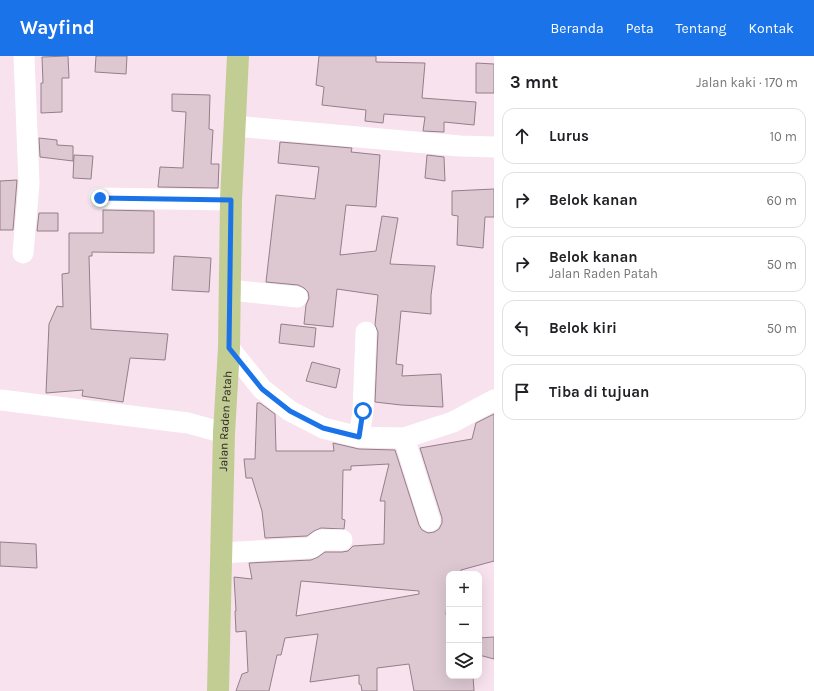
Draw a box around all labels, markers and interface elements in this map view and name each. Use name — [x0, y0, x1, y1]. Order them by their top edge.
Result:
text: Wayfind — [20, 17, 95, 39]
text: Beranda — [551, 20, 604, 37]
text: Peta — [626, 20, 654, 37]
text: Tentang — [676, 20, 727, 37]
text: Kontak — [749, 20, 794, 37]
text: 3 mnt — [510, 72, 558, 92]
text: Jalan kaki · 170 m — [696, 75, 798, 90]
icon: ahead — [511, 125, 533, 147]
text: Lurus — [549, 127, 589, 145]
text: 10 m — [770, 129, 797, 144]
route end — [91, 189, 109, 207]
icon: right — [511, 189, 533, 211]
text: Belok kanan — [549, 191, 638, 209]
text: 60 m — [767, 193, 797, 208]
text: Belok kanan — [549, 248, 638, 266]
icon: right — [511, 253, 533, 275]
text: 50 m — [767, 257, 797, 272]
text: Jalan Raden Patah — [549, 266, 658, 281]
icon: left — [511, 317, 533, 339]
text: Belok kiri — [549, 319, 617, 337]
text: 50 m — [767, 321, 797, 336]
street label: Jalan Raden Patah — [216, 370, 235, 472]
icon: arrive — [511, 381, 533, 403]
text: Tiba di tujuan — [549, 383, 649, 401]
route start — [354, 402, 372, 420]
map controls — [446, 571, 482, 679]
button: + — [446, 571, 482, 607]
button: − — [446, 607, 482, 643]
button: layers — [446, 643, 482, 679]

